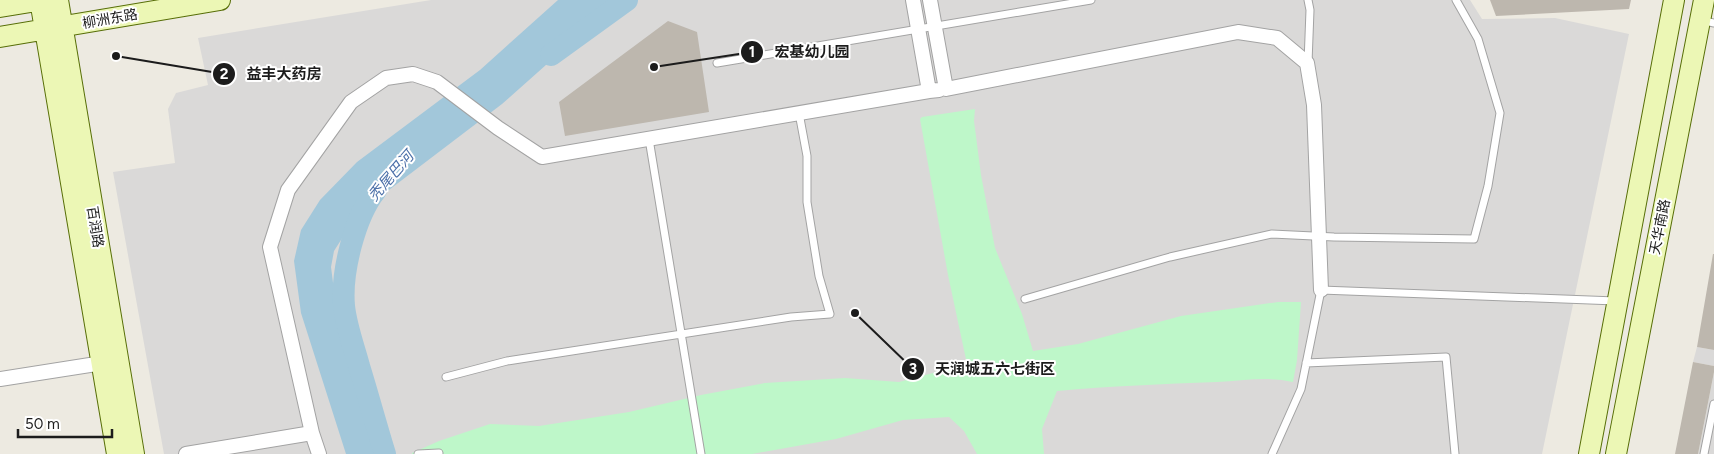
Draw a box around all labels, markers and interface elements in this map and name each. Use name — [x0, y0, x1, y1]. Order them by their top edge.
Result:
street label: 柳洲东路 — [81, 6, 139, 32]
callout: 宏基幼儿园 — [739, 37, 859, 67]
text: 1 — [749, 43, 755, 61]
text: 宏基幼儿园 — [774, 43, 850, 61]
callout: 益丰大药房 — [211, 59, 331, 89]
text: 2 — [220, 65, 229, 83]
text: 益丰大药房 — [246, 65, 322, 83]
water label: 秃尾巴河 — [365, 145, 419, 205]
street label: 天华南路 — [1646, 198, 1674, 256]
street label: 百润路 — [83, 205, 107, 249]
callout: 天润城五六七街区 — [900, 354, 1065, 384]
text: 3 — [909, 360, 917, 378]
text: 天润城五六七街区 — [935, 360, 1055, 378]
scale bar — [18, 406, 111, 438]
text: 50 m — [25, 415, 60, 433]

